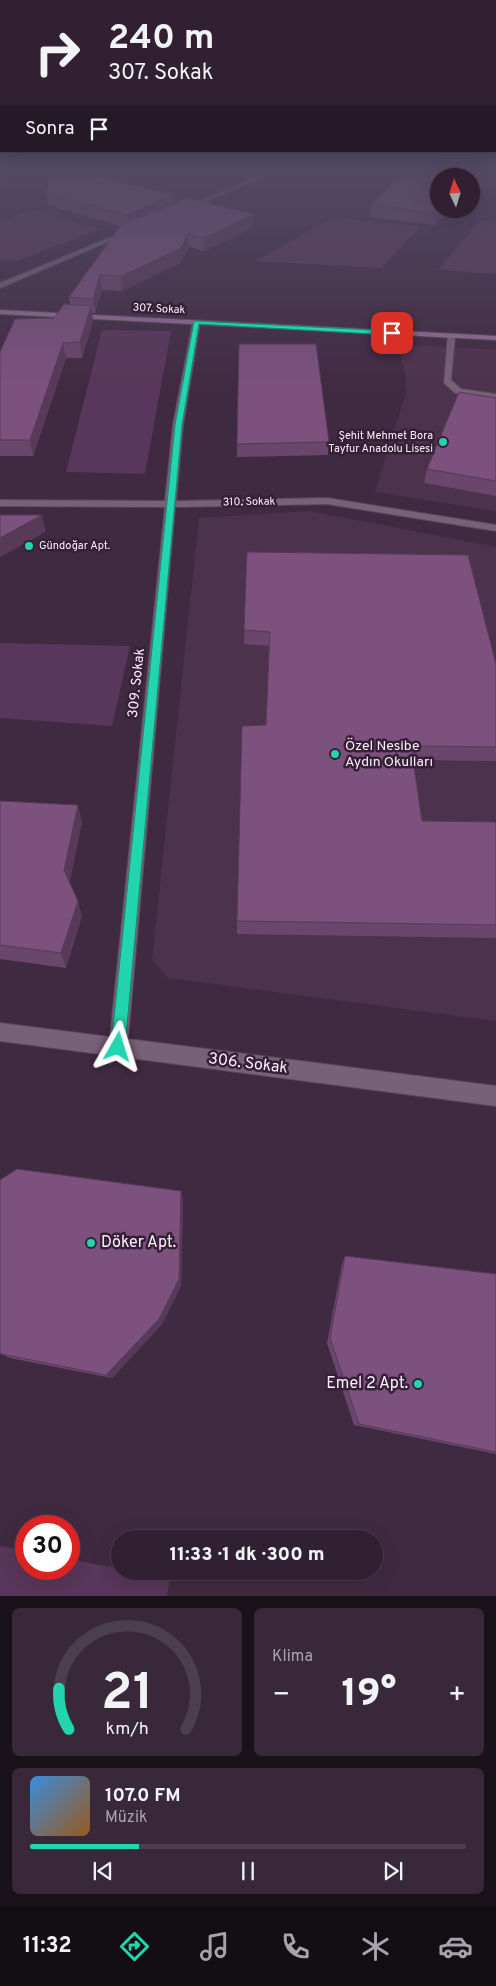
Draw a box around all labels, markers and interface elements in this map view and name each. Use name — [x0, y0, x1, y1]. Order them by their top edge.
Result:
text: 240 m — [108, 17, 214, 61]
icon: right — [25, 20, 90, 85]
text: 307. Sokak — [108, 60, 213, 87]
icon: arrive — [85, 115, 113, 143]
text: Sonra — [25, 117, 75, 141]
north arrow — [430, 168, 480, 218]
map controls — [430, 168, 480, 218]
street label: 307. Sokak — [132, 301, 186, 317]
pin — [371, 312, 413, 354]
icon: arrive — [378, 319, 406, 347]
place label: Şehit Mehmet Bora Tayfur Anadolu Lisesi — [328, 429, 433, 456]
marker: Şehit Mehmet Bora Tayfur Anadolu Lisesi — [437, 436, 449, 448]
street label: 310. Sokak — [223, 495, 276, 509]
place label: Gündoğar Apt. — [39, 539, 110, 553]
marker: Gündoğar Apt. — [23, 540, 35, 552]
street label: 309. Sokak — [125, 647, 149, 719]
place label: Özel Nesibe Aydın Okulları — [345, 737, 433, 771]
marker: Özel Nesibe Aydın Okulları — [329, 748, 341, 760]
position arrow — [91, 1020, 143, 1072]
street label: 306. Sokak — [207, 1049, 289, 1079]
place label: Döker Apt. — [101, 1233, 176, 1253]
marker: Döker Apt. — [85, 1237, 97, 1249]
place label: Emel 2 Apt. — [326, 1374, 408, 1394]
marker: Emel 2 Apt. — [412, 1378, 424, 1390]
speed limit sign: 30 — [15, 1515, 80, 1580]
text: 11:33 · 1 dk · 300 m — [170, 1543, 324, 1567]
text: Klima — [272, 1647, 313, 1667]
text: 21 — [101, 1662, 153, 1728]
text: 19° — [341, 1671, 397, 1720]
text: − — [272, 1678, 290, 1714]
text: + — [448, 1678, 466, 1714]
text: km/h — [105, 1718, 149, 1741]
text: 107.0 FM — [105, 1784, 181, 1808]
text: Müzik — [105, 1808, 148, 1828]
icon: previous — [89, 1857, 117, 1885]
icon: pause — [234, 1857, 262, 1885]
icon: next — [379, 1857, 407, 1885]
icon: directions — [117, 1929, 152, 1964]
icon: music — [197, 1929, 232, 1964]
icon: phone — [278, 1929, 313, 1964]
icon: climate — [358, 1929, 393, 1964]
icon: car — [438, 1929, 473, 1964]
text: 11:32 — [23, 1933, 72, 1960]

